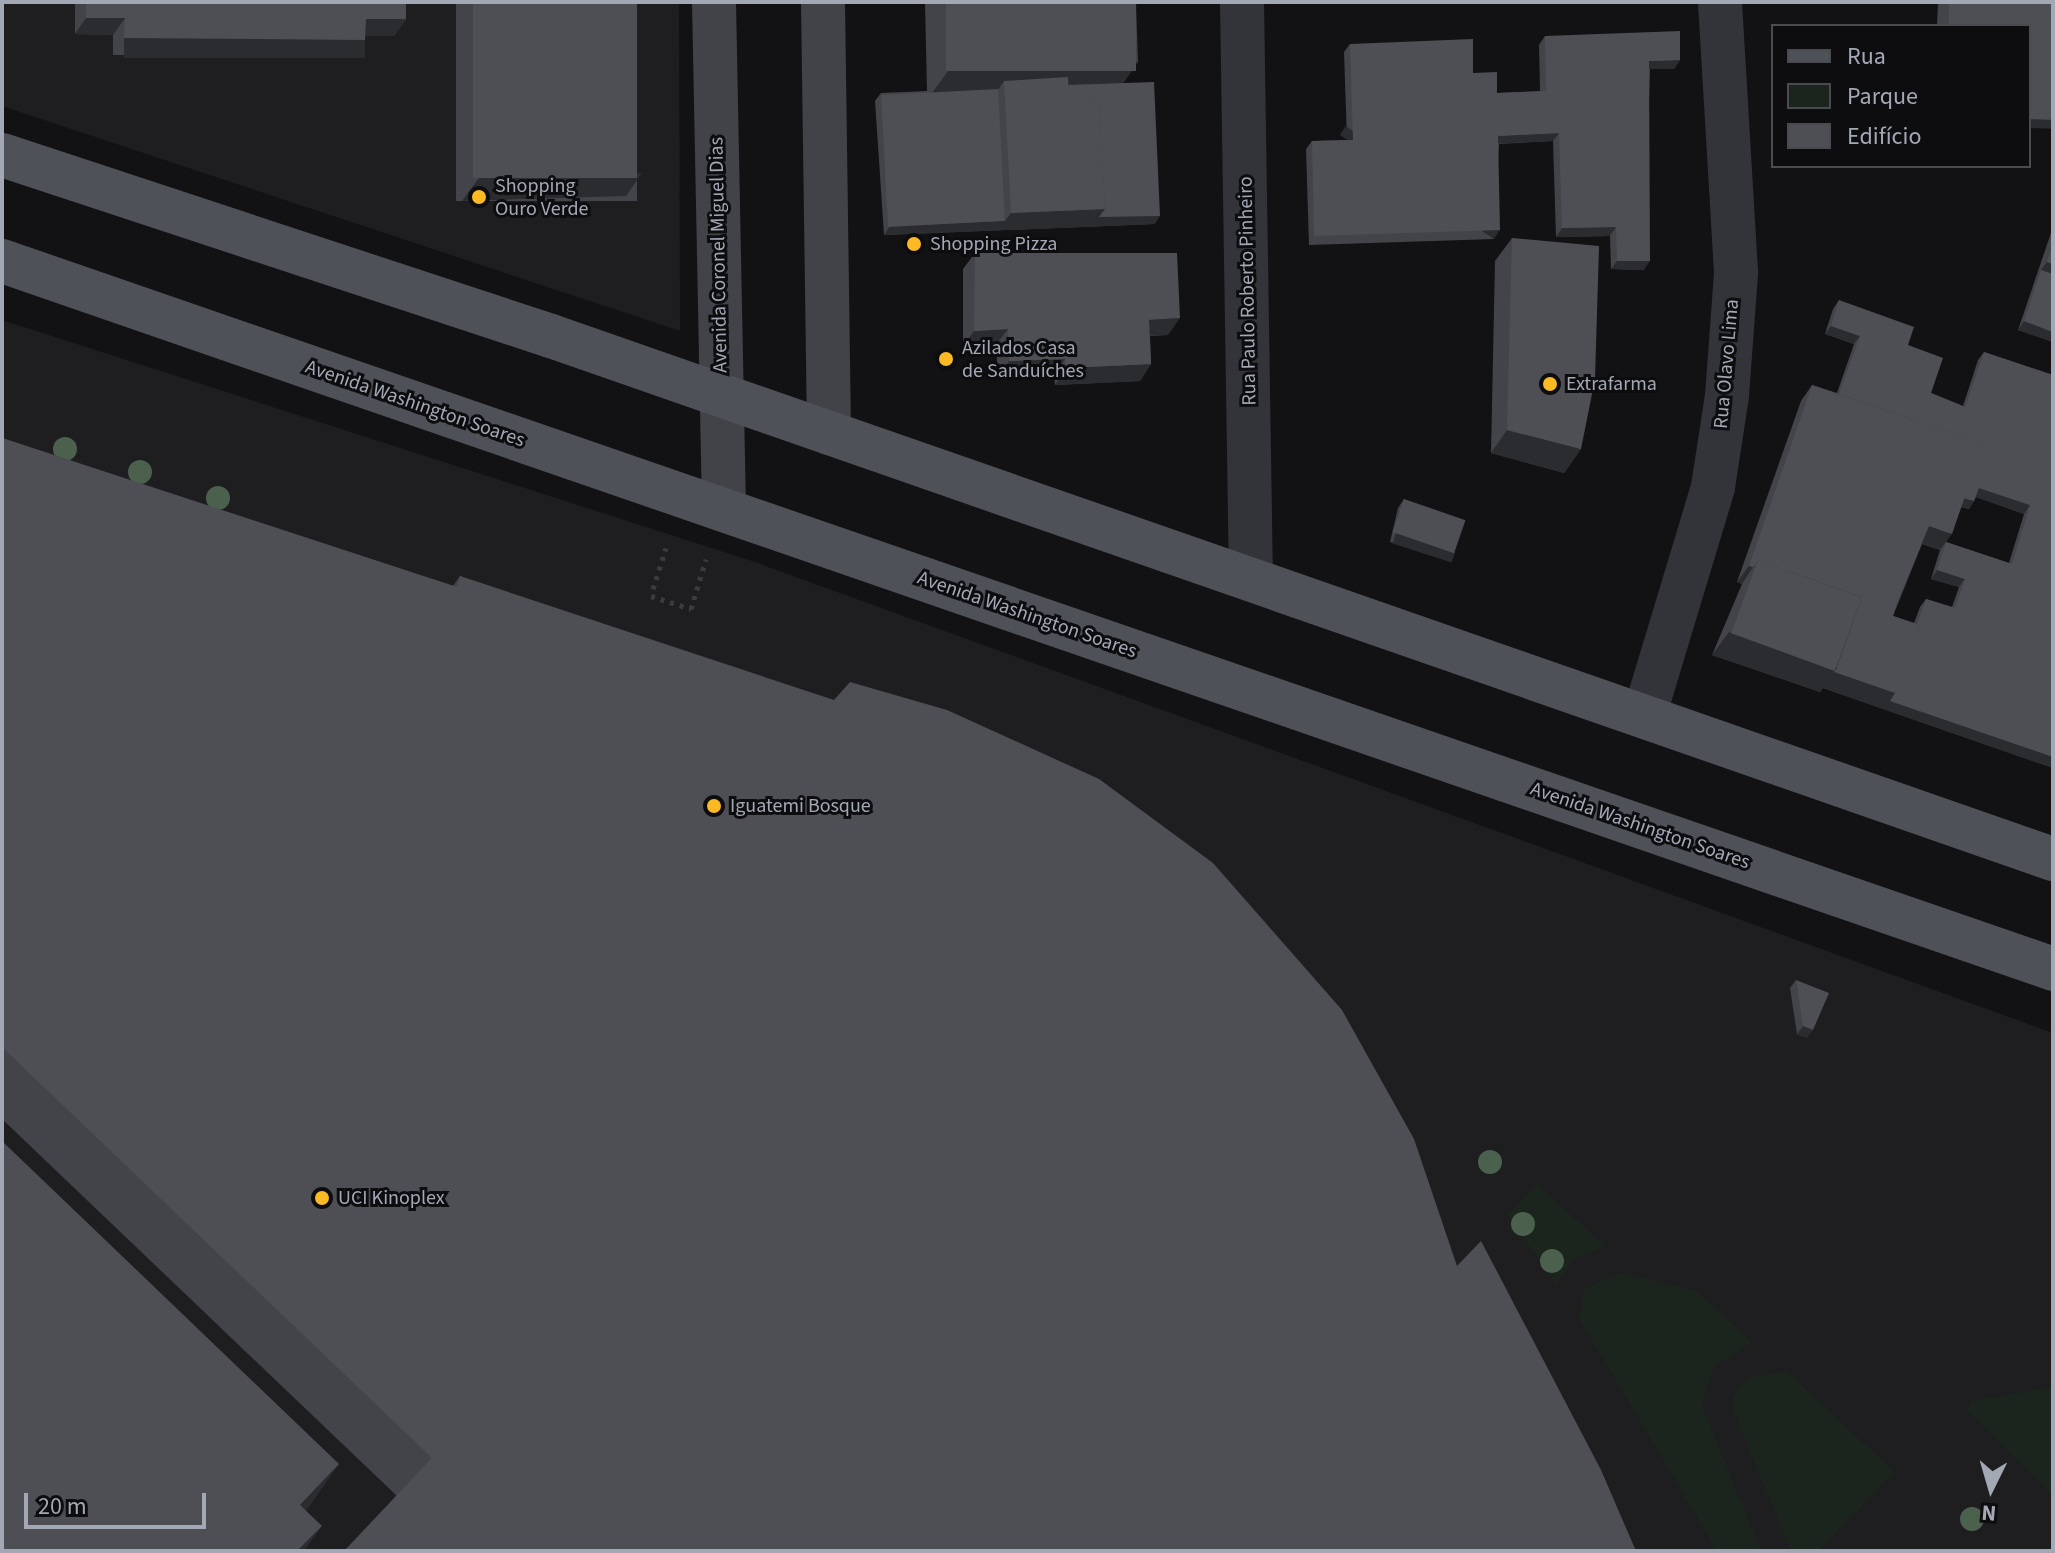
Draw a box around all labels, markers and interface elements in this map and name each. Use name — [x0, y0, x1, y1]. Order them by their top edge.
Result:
legend — [1771, 24, 2031, 168]
text: Rua — [1847, 39, 1886, 74]
text: Parque — [1847, 79, 1918, 114]
text: Edifício — [1847, 119, 1921, 154]
street label: Avenida Coronel Miguel Dias — [705, 137, 733, 373]
place label: Shopping Ouro Verde — [495, 174, 588, 221]
street label: Rua Paulo Roberto Pinheiro — [1234, 176, 1262, 406]
marker: Shopping Ouro Verde — [470, 188, 488, 206]
place label: Shopping Pizza — [930, 232, 1057, 256]
marker: Shopping Pizza — [905, 235, 923, 253]
street label: Rua Olavo Lima — [1709, 298, 1745, 430]
place label: Azilados Casa de Sanduíches — [962, 336, 1084, 383]
marker: Azilados Casa de Sanduíches — [937, 350, 955, 368]
street label: Avenida Washington Soares — [302, 355, 528, 453]
place label: Extrafarma — [1566, 372, 1657, 396]
marker: Extrafarma — [1541, 375, 1559, 393]
street label: Avenida Washington Soares — [914, 566, 1140, 664]
street label: Avenida Washington Soares — [1527, 777, 1753, 875]
place label: Iguatemi Bosque — [730, 794, 871, 818]
marker: Iguatemi Bosque — [705, 797, 723, 815]
place label: UCI Kinoplex — [338, 1186, 445, 1210]
marker: UCI Kinoplex — [313, 1189, 331, 1207]
north arrow — [1951, 1449, 2031, 1529]
scale bar — [28, 1477, 210, 1527]
text: 20 m — [38, 1489, 87, 1524]
text: N — [1980, 1496, 1998, 1529]

